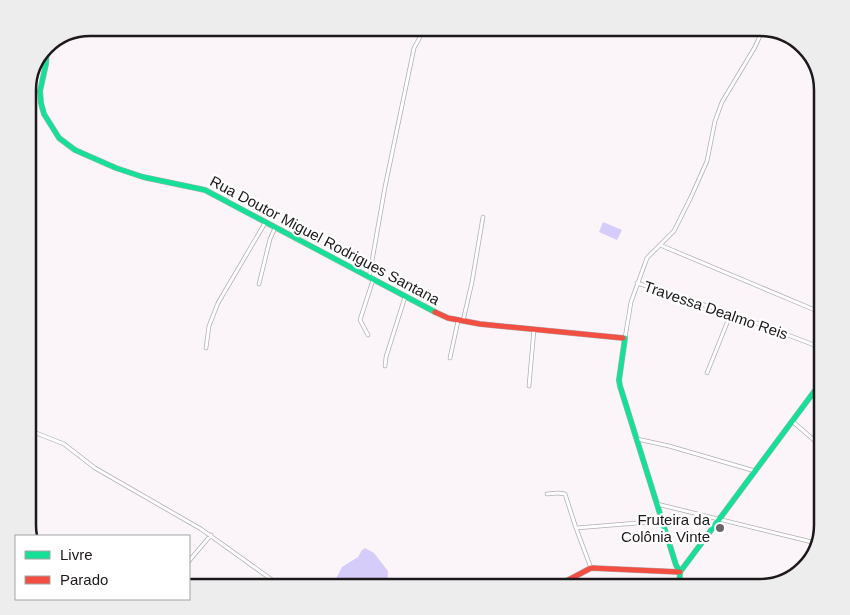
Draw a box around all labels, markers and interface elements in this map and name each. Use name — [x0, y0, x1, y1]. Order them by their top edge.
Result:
street label: Rua Doutor Miguel Rodrigues Santana — [207, 172, 443, 308]
street label: Travessa Dealmo Reis — [642, 277, 790, 343]
place label: Fruteira da Colônia Vinte — [621, 511, 711, 545]
marker: Fruteira da Colônia Vinte — [714, 522, 726, 534]
legend — [15, 535, 190, 600]
text: Livre — [60, 546, 93, 563]
text: Parado — [60, 571, 108, 588]

